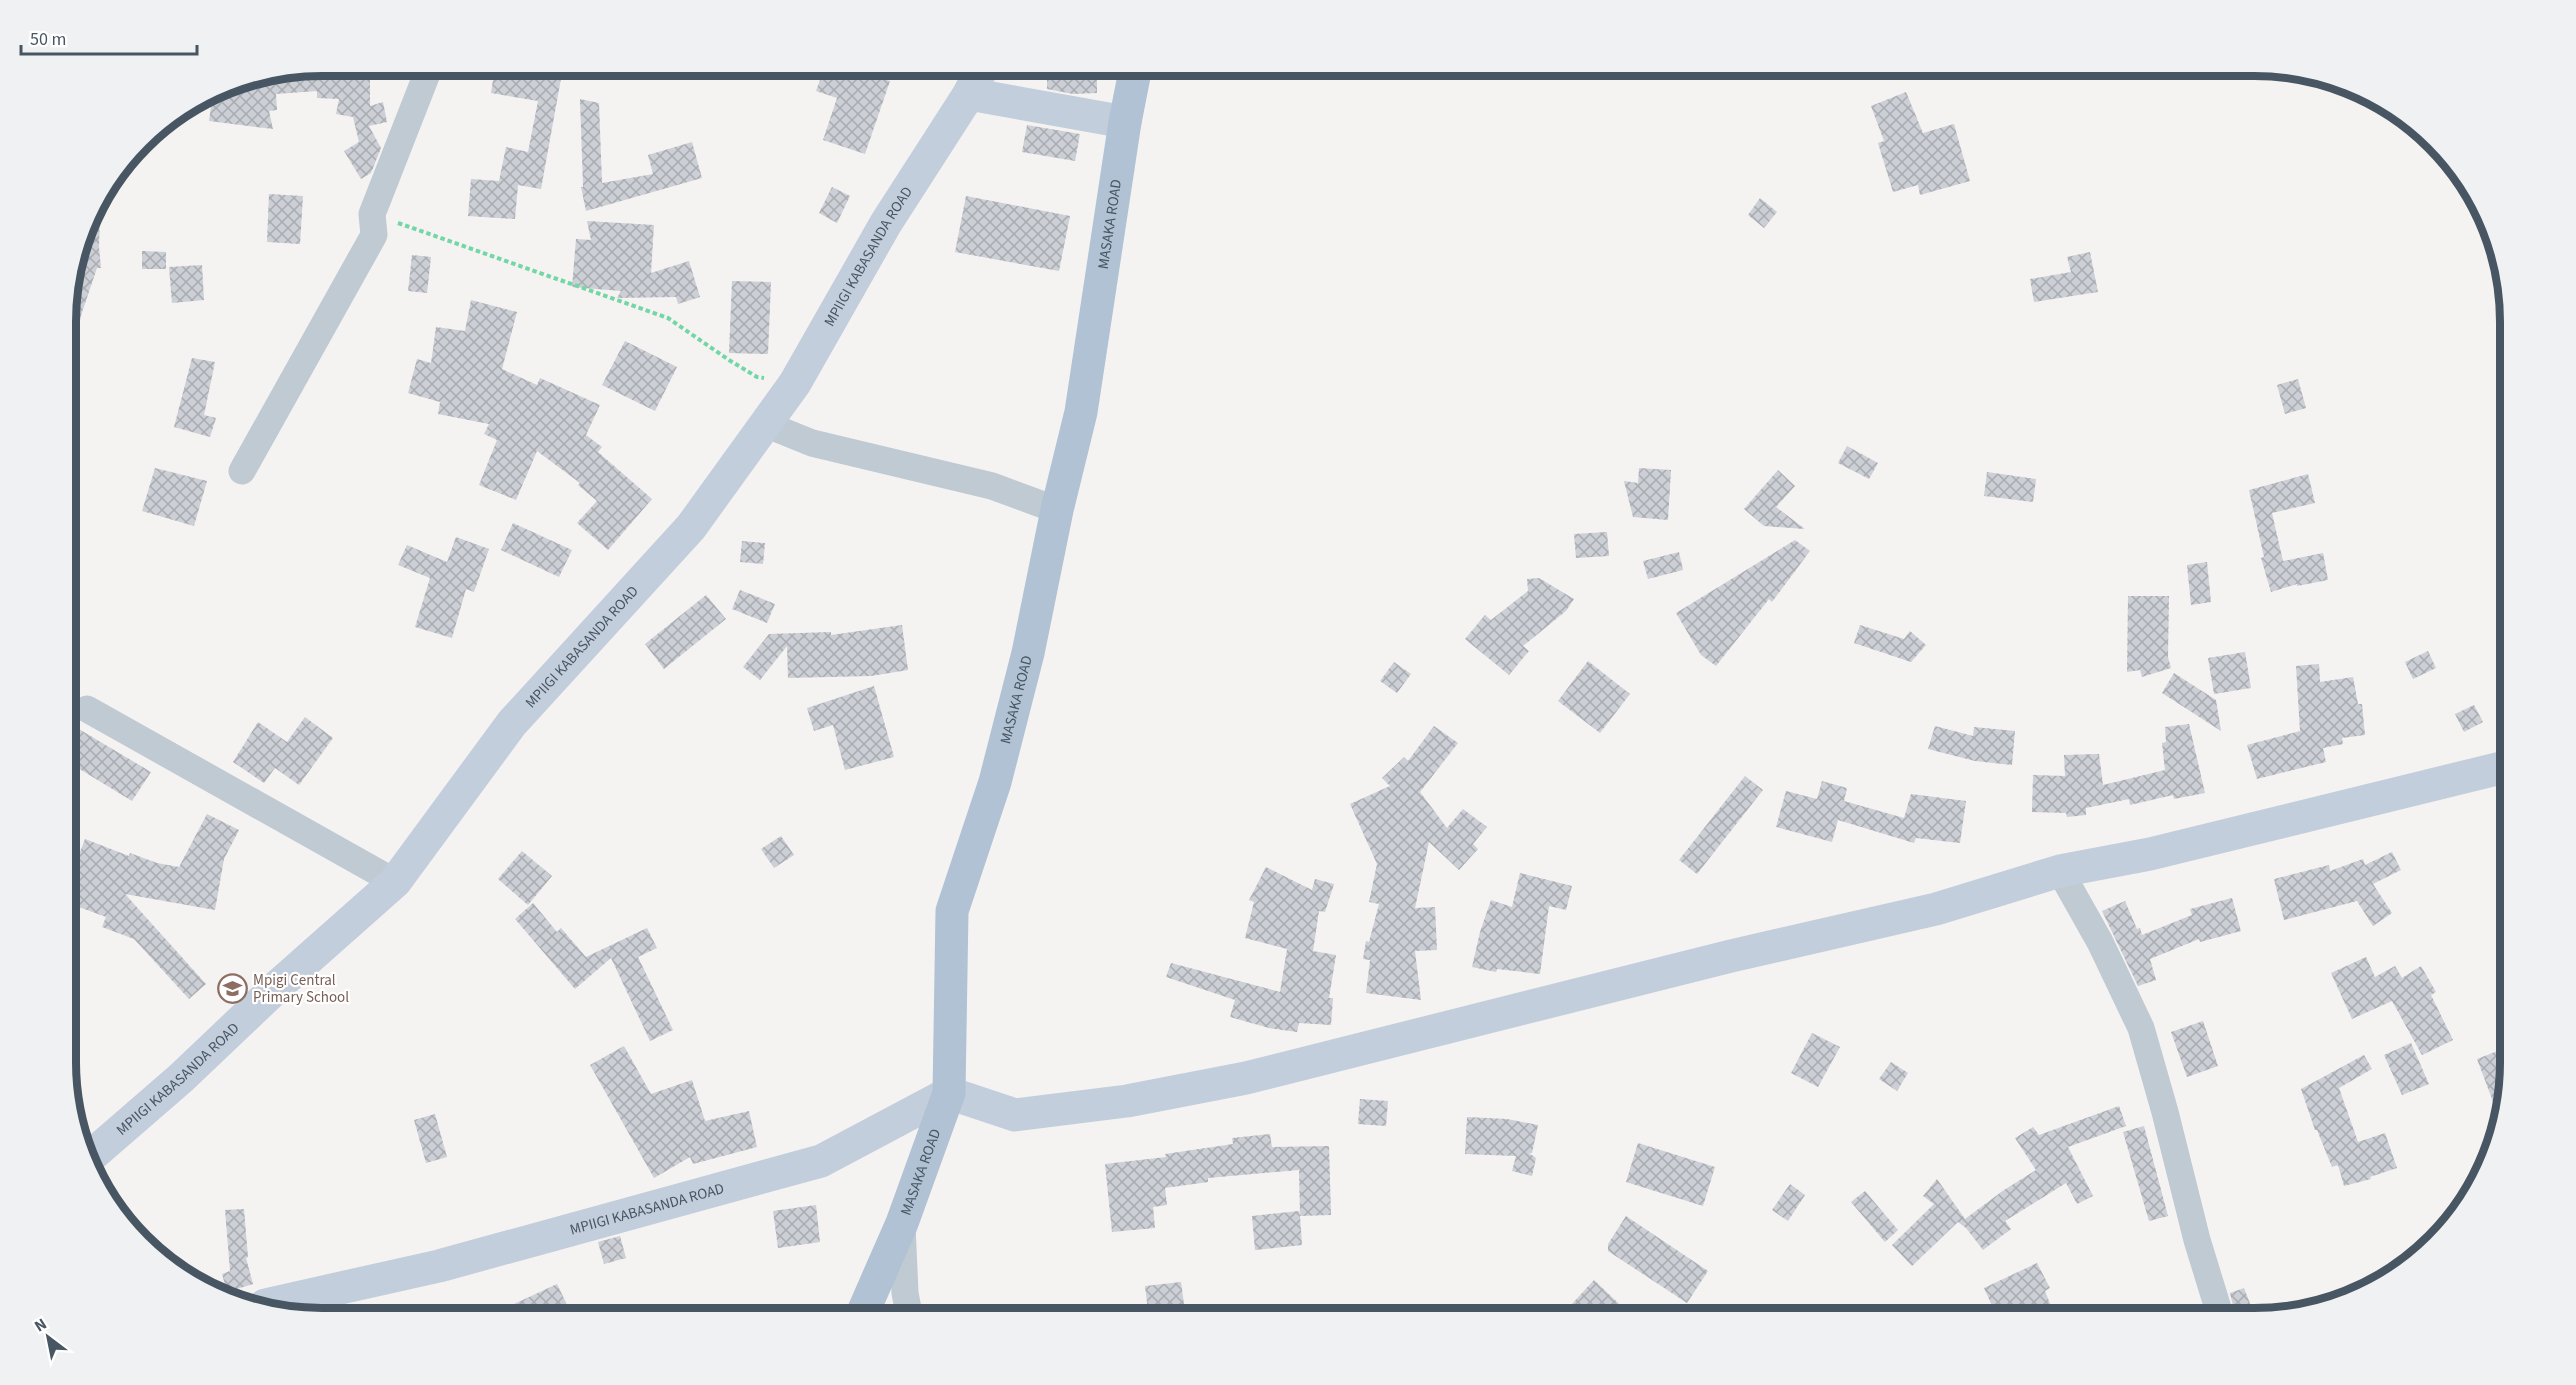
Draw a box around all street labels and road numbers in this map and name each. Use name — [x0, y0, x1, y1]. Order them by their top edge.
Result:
street label: MASAKA ROAD — [1092, 178, 1127, 271]
street label: MPIIGI KABASANDA ROAD — [819, 182, 917, 330]
street label: MPIIGI KABASANDA ROAD — [520, 581, 643, 713]
street label: MASAKA ROAD — [995, 653, 1037, 746]
street label: MPIIGI KABASANDA ROAD — [112, 1018, 244, 1140]
street label: MASAKA ROAD — [895, 1126, 946, 1218]
street label: MPIIGI KABASANDA ROAD — [567, 1178, 726, 1240]

